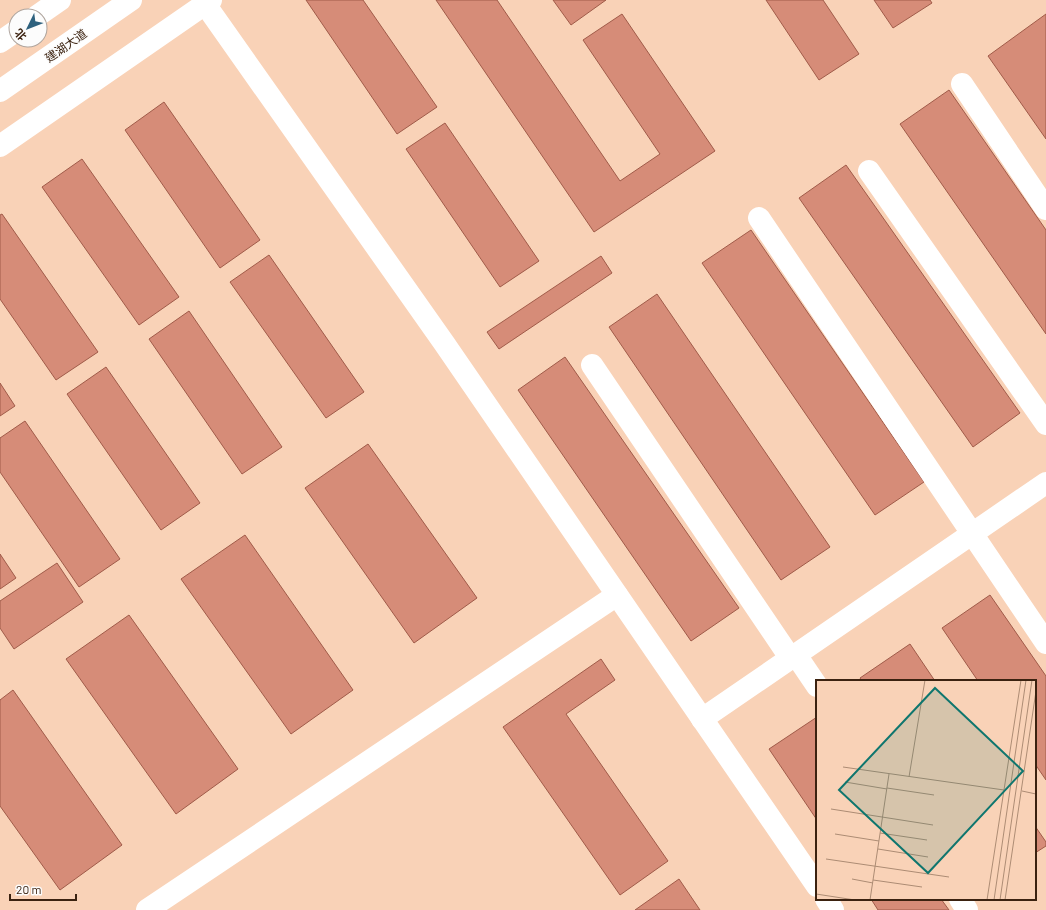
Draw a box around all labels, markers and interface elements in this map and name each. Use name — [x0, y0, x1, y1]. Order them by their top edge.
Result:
north arrow — [8, 8, 48, 48]
street label: 建湖大道 — [42, 26, 89, 65]
text: 北 — [12, 27, 29, 44]
inset map — [816, 680, 1036, 900]
scale bar — [10, 876, 76, 902]
text: 20 m — [16, 882, 42, 896]

